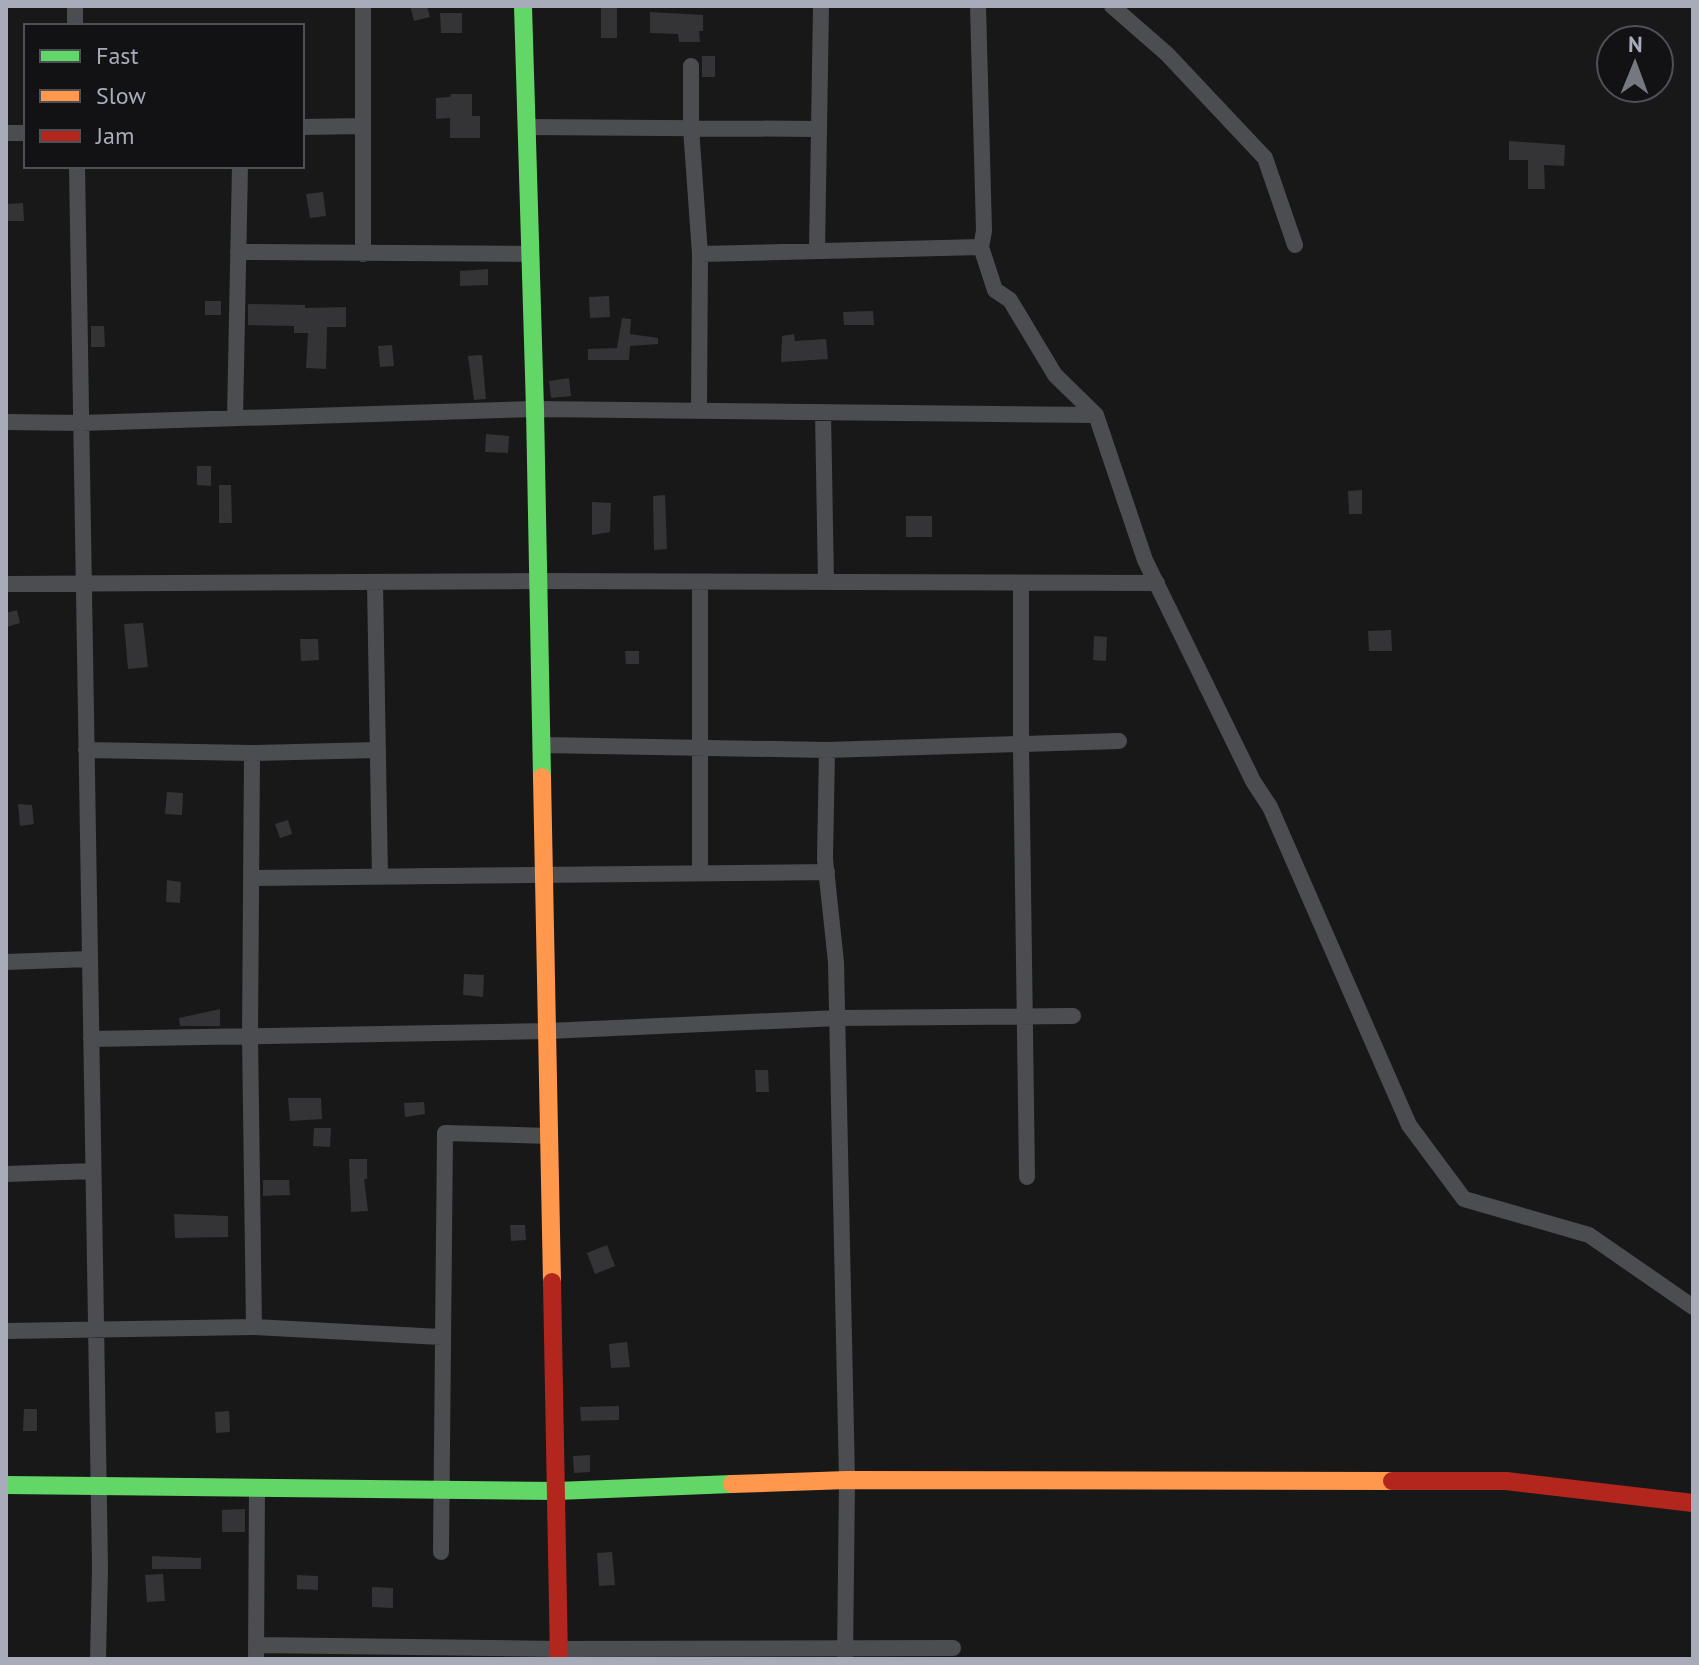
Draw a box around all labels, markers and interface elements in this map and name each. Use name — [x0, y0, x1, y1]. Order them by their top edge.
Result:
legend — [24, 24, 304, 168]
north arrow — [1595, 24, 1675, 104]
text: N — [1628, 30, 1643, 58]
text: Fast — [96, 40, 139, 71]
text: Slow — [96, 80, 146, 111]
text: Jam — [95, 120, 134, 151]

